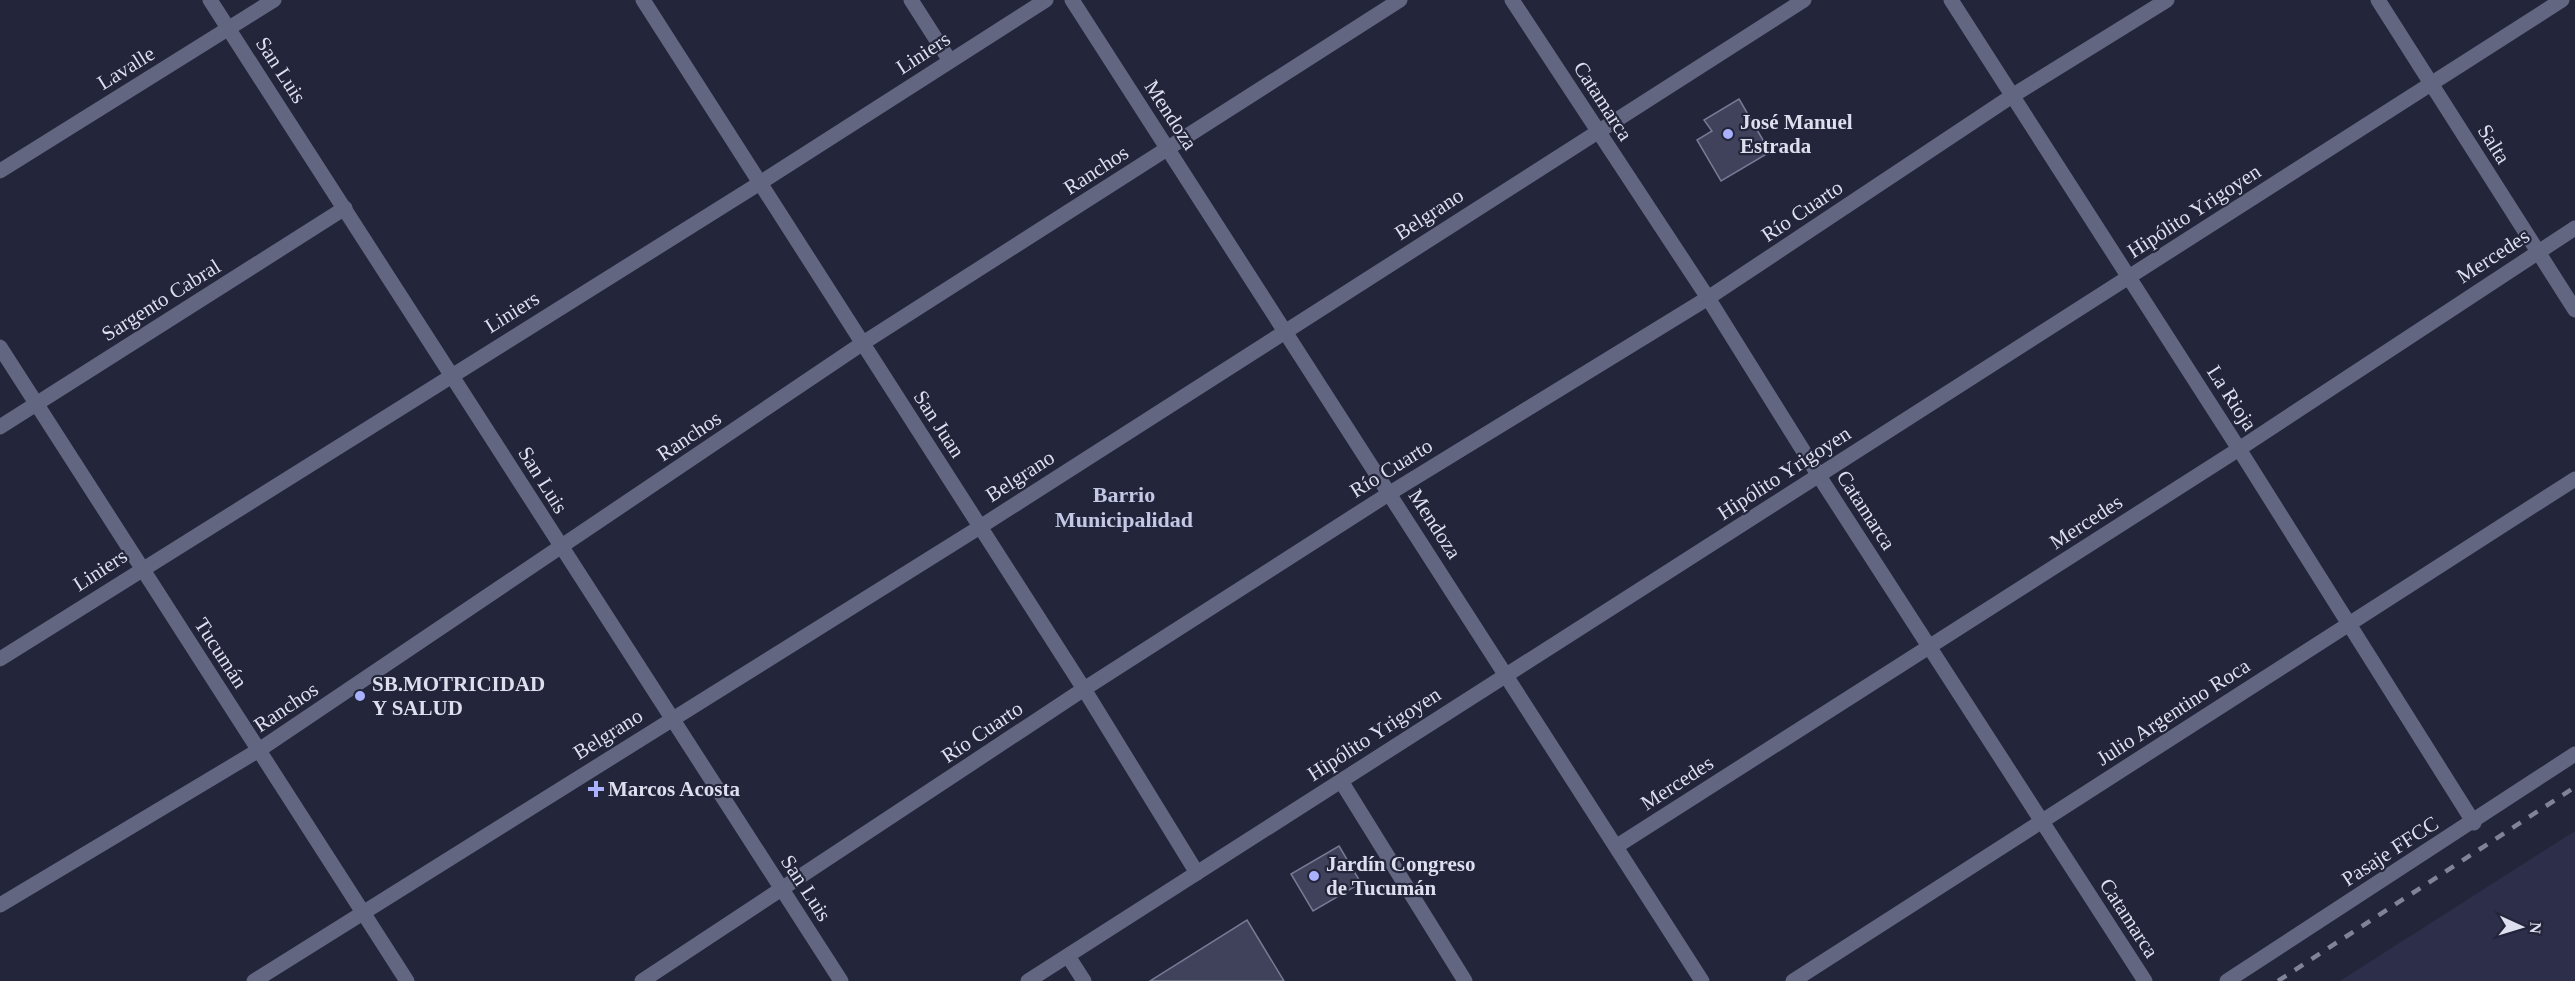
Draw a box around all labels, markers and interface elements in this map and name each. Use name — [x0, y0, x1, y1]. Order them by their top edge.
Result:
street label: Liniers — [892, 27, 954, 79]
street label: San Luis — [251, 32, 311, 108]
street label: Lavalle — [93, 41, 159, 95]
street label: Catamarca — [1568, 57, 1638, 146]
street label: Mendoza — [1140, 76, 1203, 155]
place label: José Manuel Estrada — [1740, 110, 1853, 158]
street label: Salta — [2473, 120, 2516, 169]
marker: José Manuel Estrada — [1721, 127, 1735, 141]
street label: Ranchos — [1059, 140, 1133, 200]
street label: Hipólito Yrigoyen — [2123, 159, 2265, 263]
street label: Río Cuarto — [1757, 175, 1847, 247]
street label: Belgrano — [1390, 183, 1468, 245]
street label: Mercedes — [2452, 224, 2534, 288]
street label: Sargento Cabral — [97, 254, 225, 346]
street label: Liniers — [480, 286, 544, 338]
street label: La Rioja — [2202, 361, 2262, 436]
street label: San Juan — [908, 386, 970, 463]
street label: Ranchos — [652, 406, 726, 466]
street label: Hipólito Yrigoyen — [1713, 421, 1855, 525]
street label: Río Cuarto — [1345, 433, 1437, 503]
street label: San Luis — [513, 442, 573, 518]
street label: Belgrano — [981, 445, 1059, 507]
street label: Catamarca — [1831, 466, 1901, 555]
district label: Barrio Municipalidad — [1055, 482, 1193, 532]
street label: Mendoza — [1404, 485, 1467, 564]
street label: Mercedes — [2045, 490, 2127, 554]
street label: Liniers — [69, 544, 131, 596]
street label: Tucumán — [190, 614, 253, 693]
street label: Julio Argentino Roca — [2092, 653, 2255, 771]
place label: SB.MOTRICIDAD Y SALUD — [372, 672, 545, 720]
street label: Ranchos — [249, 677, 323, 737]
street label: Hipólito Yrigoyen — [1303, 682, 1445, 786]
marker: SB.MOTRICIDAD Y SALUD — [353, 689, 367, 703]
street label: Río Cuarto — [937, 696, 1027, 768]
street label: Belgrano — [569, 703, 647, 765]
street label: Mercedes — [1636, 751, 1718, 815]
place label: Marcos Acosta — [608, 777, 740, 801]
marker: Marcos Acosta — [589, 782, 603, 796]
street label: Pasaje FFCC — [2337, 811, 2443, 891]
street label: San Luis — [776, 850, 836, 926]
place label: Jardín Congreso de Tucumán — [1326, 852, 1476, 900]
marker: Jardín Congreso de Tucumán — [1307, 869, 1321, 883]
street label: Catamarca — [2094, 874, 2164, 963]
north arrow — [2491, 897, 2551, 957]
text: N — [2527, 922, 2544, 935]

